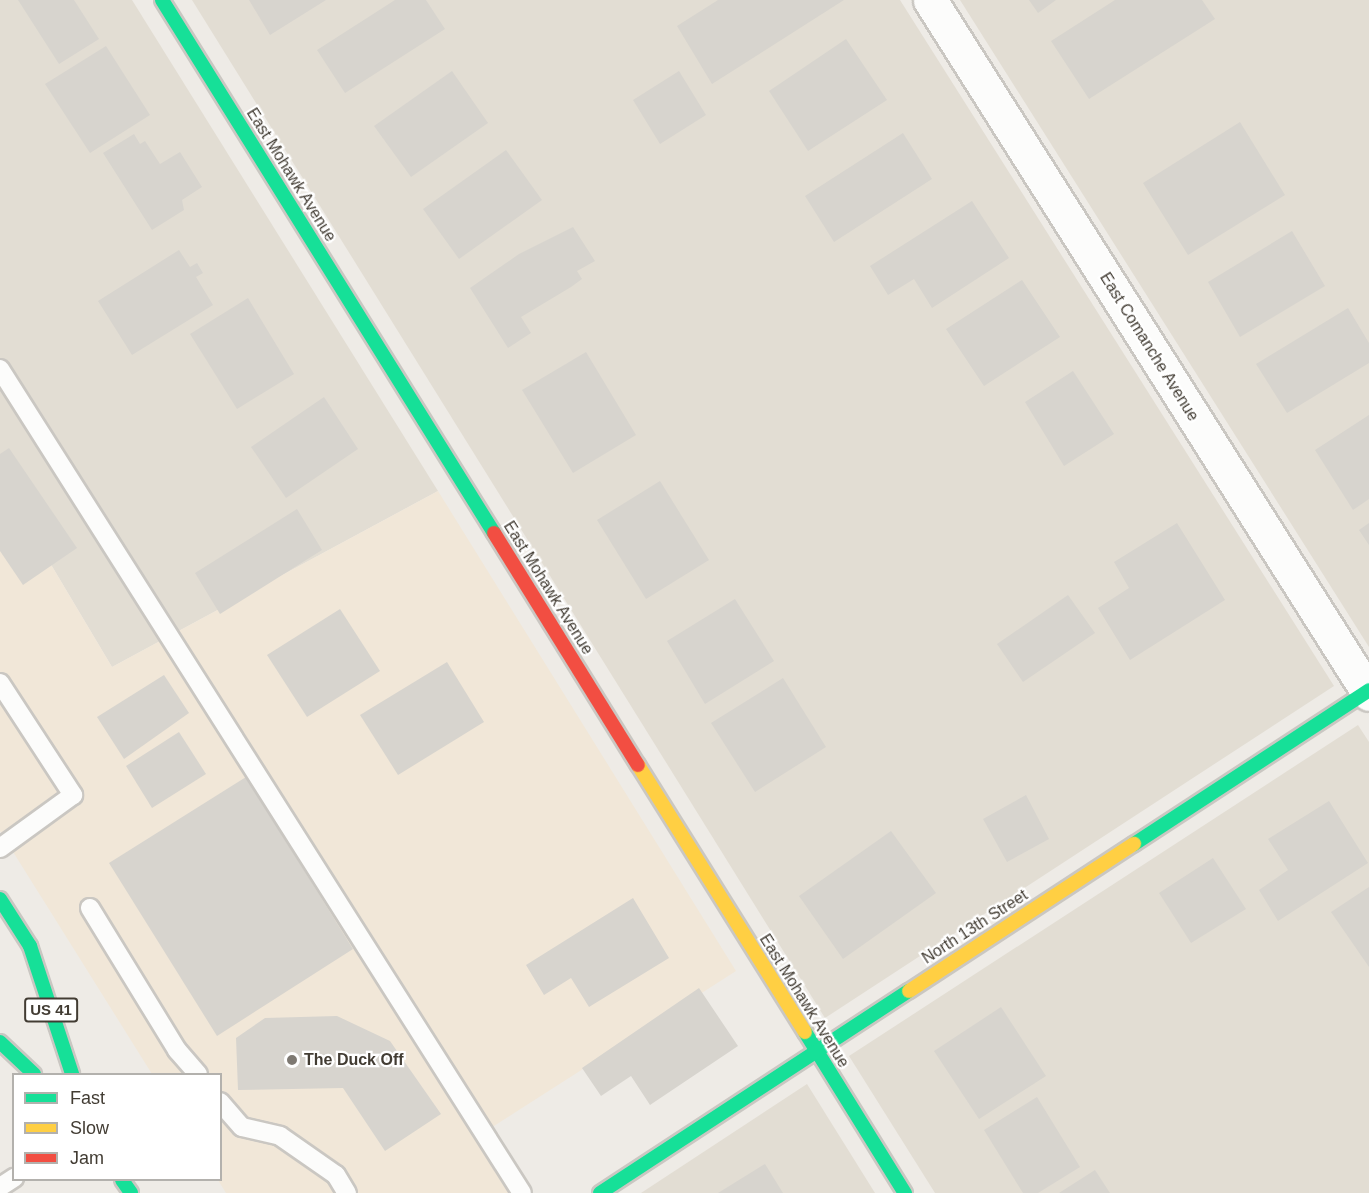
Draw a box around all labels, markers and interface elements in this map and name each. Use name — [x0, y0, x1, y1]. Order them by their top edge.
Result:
street label: East Mohawk Avenue — [242, 104, 340, 246]
street label: East Comanche Avenue — [1095, 269, 1203, 425]
street label: East Mohawk Avenue — [499, 517, 597, 659]
street label: North 13th Street — [919, 886, 1031, 968]
street label: East Mohawk Avenue — [755, 930, 853, 1072]
road number: US 41 — [24, 998, 78, 1022]
place label: The Duck Off — [304, 1050, 404, 1070]
marker: The Duck Off — [285, 1053, 299, 1067]
legend — [12, 1073, 222, 1181]
text: Fast — [70, 1088, 105, 1108]
text: Slow — [70, 1118, 109, 1138]
text: Jam — [70, 1148, 104, 1168]

